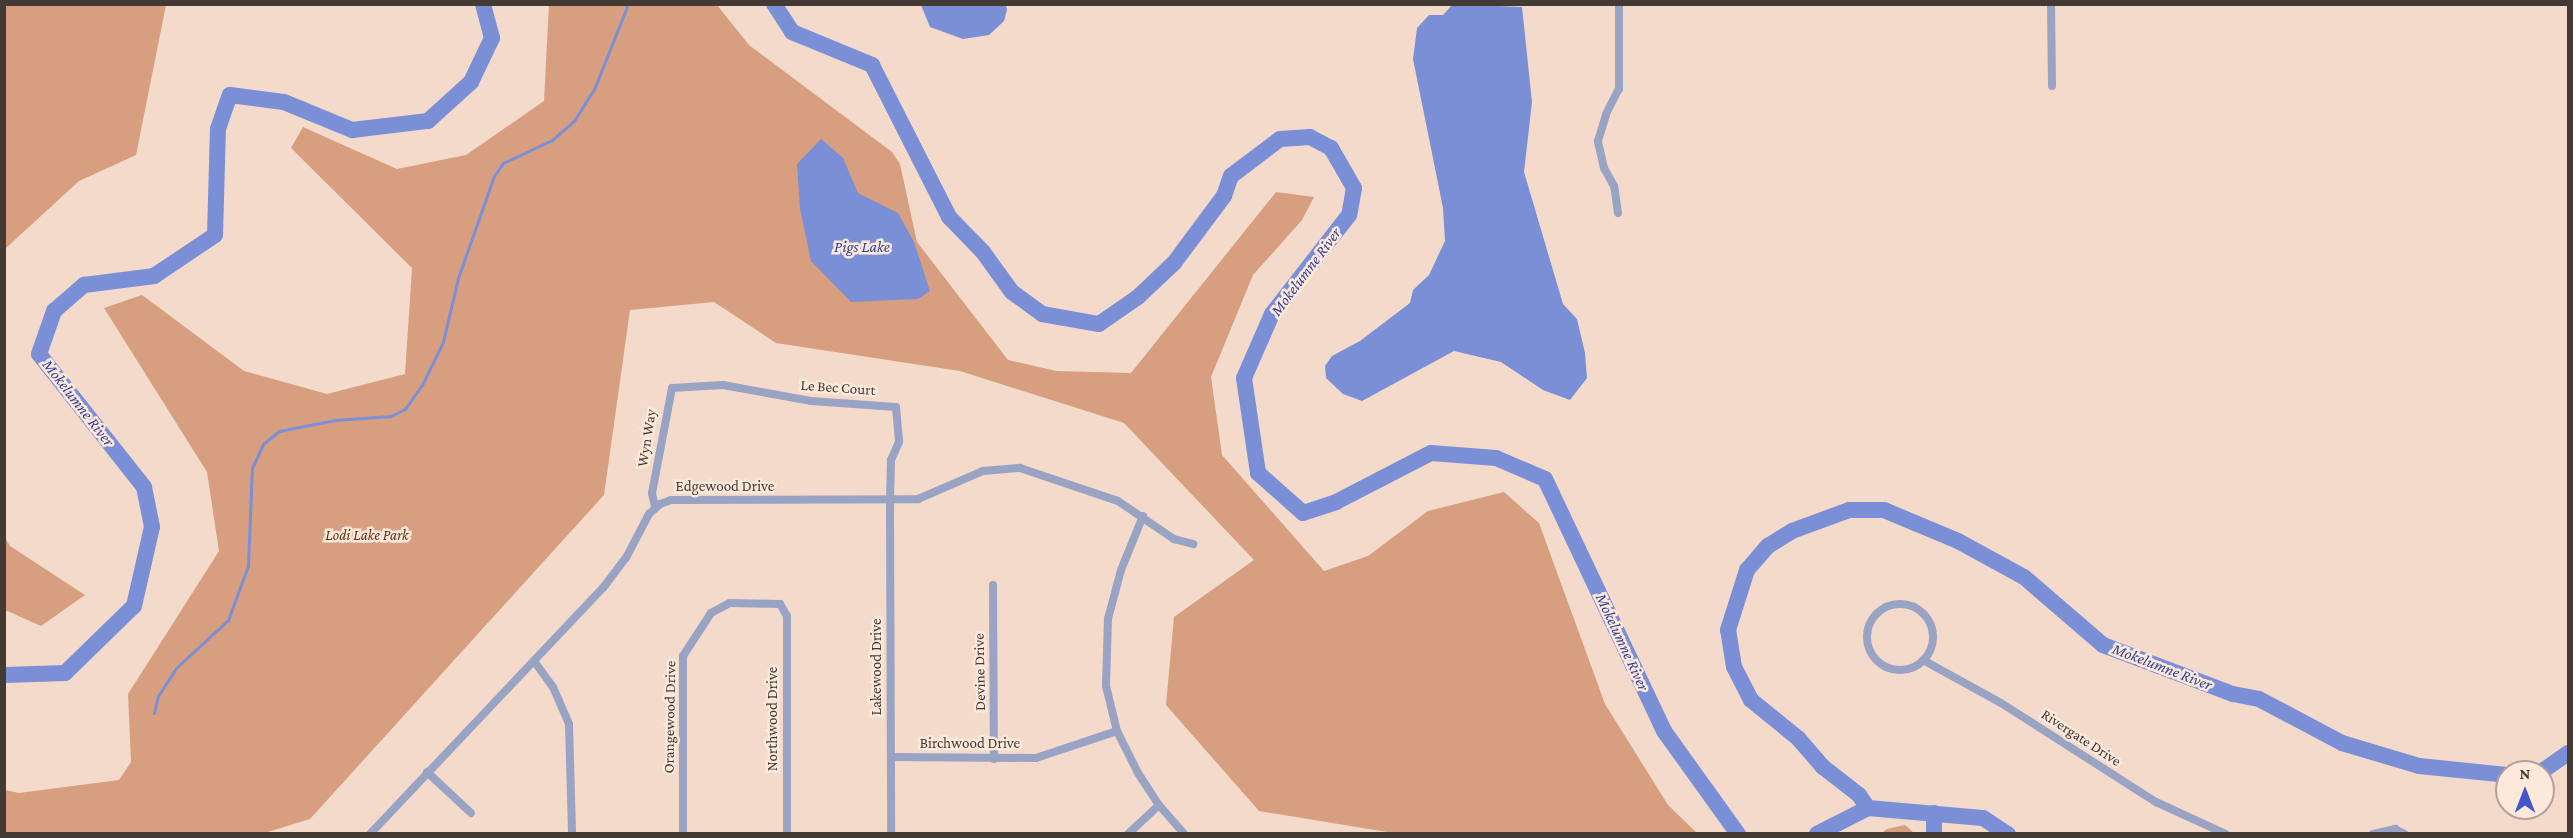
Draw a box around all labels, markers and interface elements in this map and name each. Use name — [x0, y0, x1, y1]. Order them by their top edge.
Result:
water label: Mokelumne River — [1267, 224, 1345, 320]
water label: Pigs Lake — [834, 237, 890, 257]
water label: Mokelumne River — [38, 356, 118, 450]
street label: Le Bec Court — [800, 376, 876, 400]
street label: Wyn Way — [634, 408, 660, 468]
street label: Edgewood Drive — [676, 478, 774, 496]
park label: Lodi Lake Park — [325, 527, 409, 545]
water label: Mokelumne River — [1591, 590, 1653, 694]
street label: Lakewood Drive — [868, 618, 886, 716]
street label: Devine Drive — [970, 633, 990, 711]
water label: Mokelumne River — [2109, 639, 2215, 695]
street label: Orangewood Drive — [660, 660, 680, 774]
street label: Northwood Drive — [764, 667, 782, 771]
street label: Rivergate Drive — [2038, 705, 2124, 771]
street label: Birchwood Drive — [920, 735, 1020, 753]
north arrow — [2495, 760, 2555, 820]
text: N — [2520, 765, 2530, 782]

